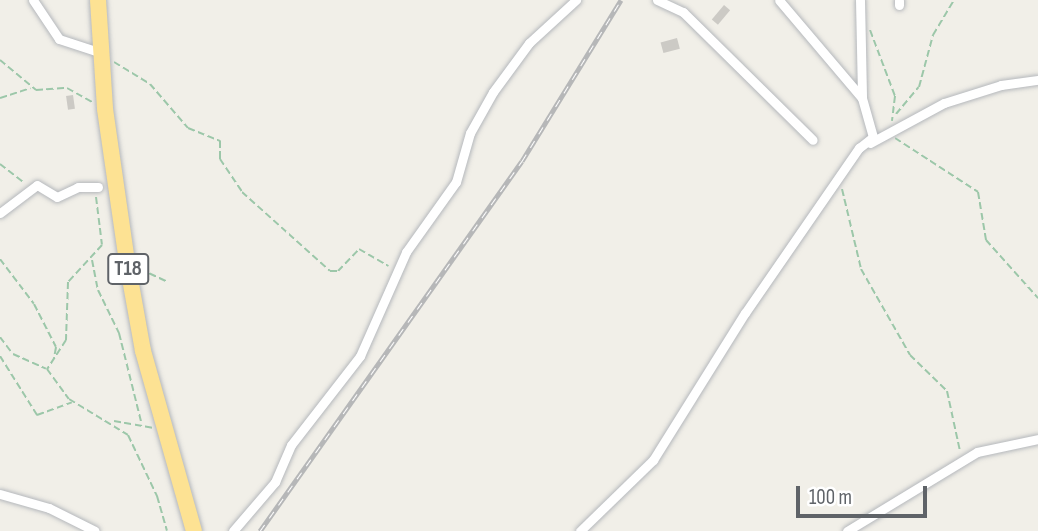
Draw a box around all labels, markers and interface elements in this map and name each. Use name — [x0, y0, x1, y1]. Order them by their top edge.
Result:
road number: T18 — [107, 252, 149, 286]
scale bar — [800, 472, 931, 516]
text: 100 m — [809, 485, 852, 510]

